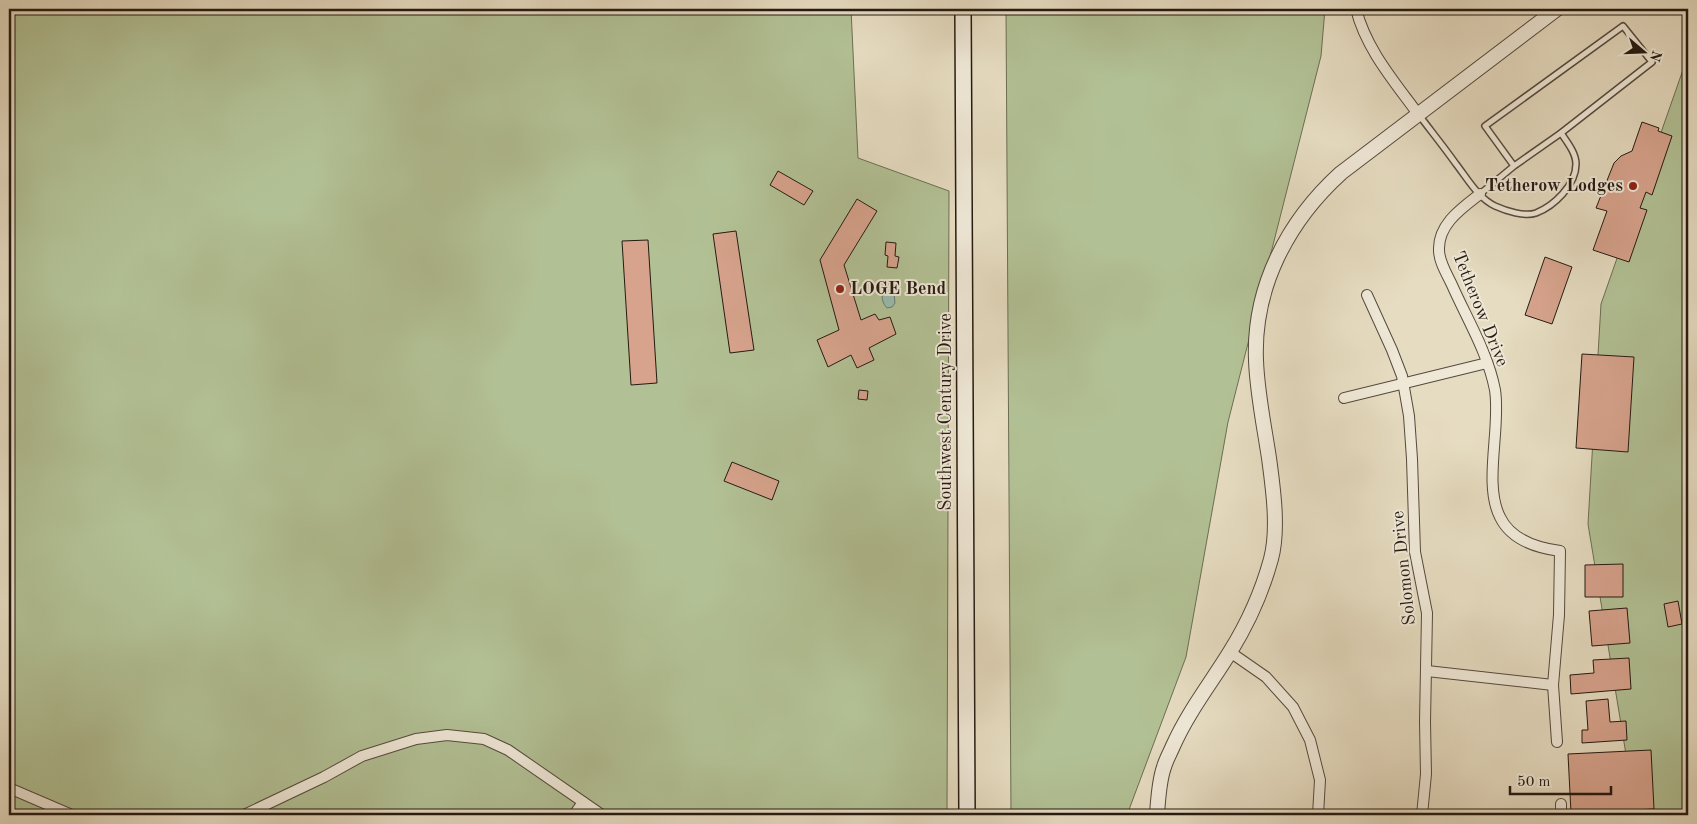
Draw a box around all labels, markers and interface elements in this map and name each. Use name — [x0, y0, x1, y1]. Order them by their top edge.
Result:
north arrow — [1620, 28, 1670, 78]
text: N — [1647, 49, 1664, 64]
place label: Tetherow Lodges — [1485, 177, 1623, 195]
marker: Tetherow Lodges — [1627, 180, 1639, 192]
street label: Tetherow Drive — [1449, 249, 1511, 369]
place label: LOGE Bend — [850, 280, 947, 298]
marker: LOGE Bend — [834, 283, 846, 295]
street label: Southwest Century Drive — [937, 313, 955, 511]
street label: Solomon Drive — [1389, 510, 1419, 626]
scale bar — [1510, 764, 1611, 796]
text: 50 m — [1517, 775, 1551, 790]

